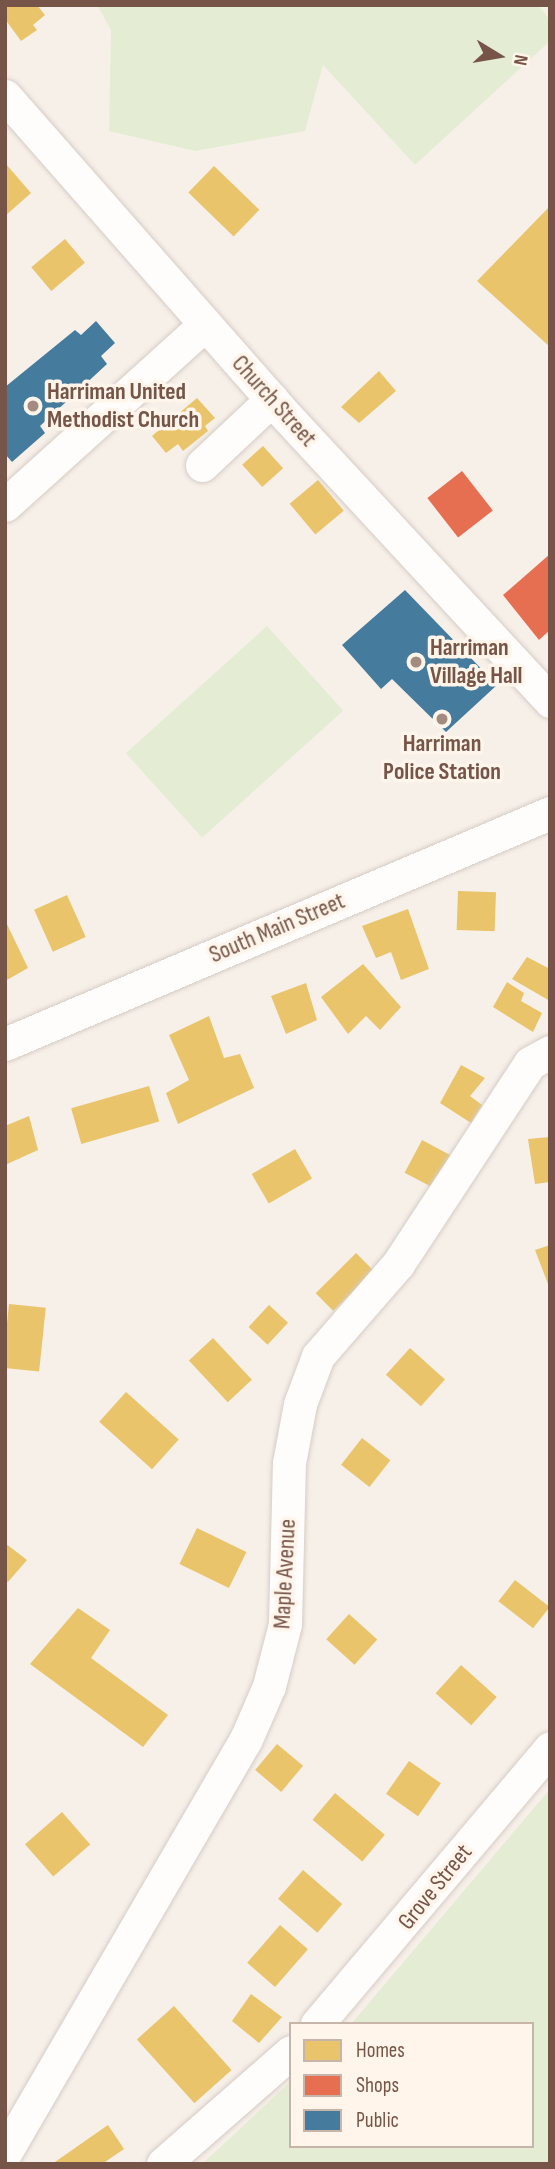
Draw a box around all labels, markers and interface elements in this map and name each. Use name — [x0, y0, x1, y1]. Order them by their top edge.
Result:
north arrow — [464, 21, 534, 91]
text: N — [508, 53, 532, 67]
street label: Church Street — [226, 349, 322, 453]
place label: Harriman United Methodist Church — [47, 378, 199, 434]
marker: Harriman United Methodist Church — [25, 398, 41, 414]
place label: Harriman Village Hall — [430, 634, 522, 690]
marker: Harriman Village Hall — [408, 654, 424, 670]
marker: Harriman Police Station — [434, 711, 450, 727]
place label: Harriman Police Station — [383, 730, 501, 786]
street label: South Main Street — [205, 887, 349, 969]
street label: Maple Avenue — [268, 1518, 302, 1630]
street label: Grove Street — [392, 1838, 478, 1936]
legend — [289, 2022, 534, 2148]
text: Homes — [356, 2038, 405, 2063]
text: Shops — [356, 2073, 399, 2098]
text: Public — [356, 2108, 399, 2133]

